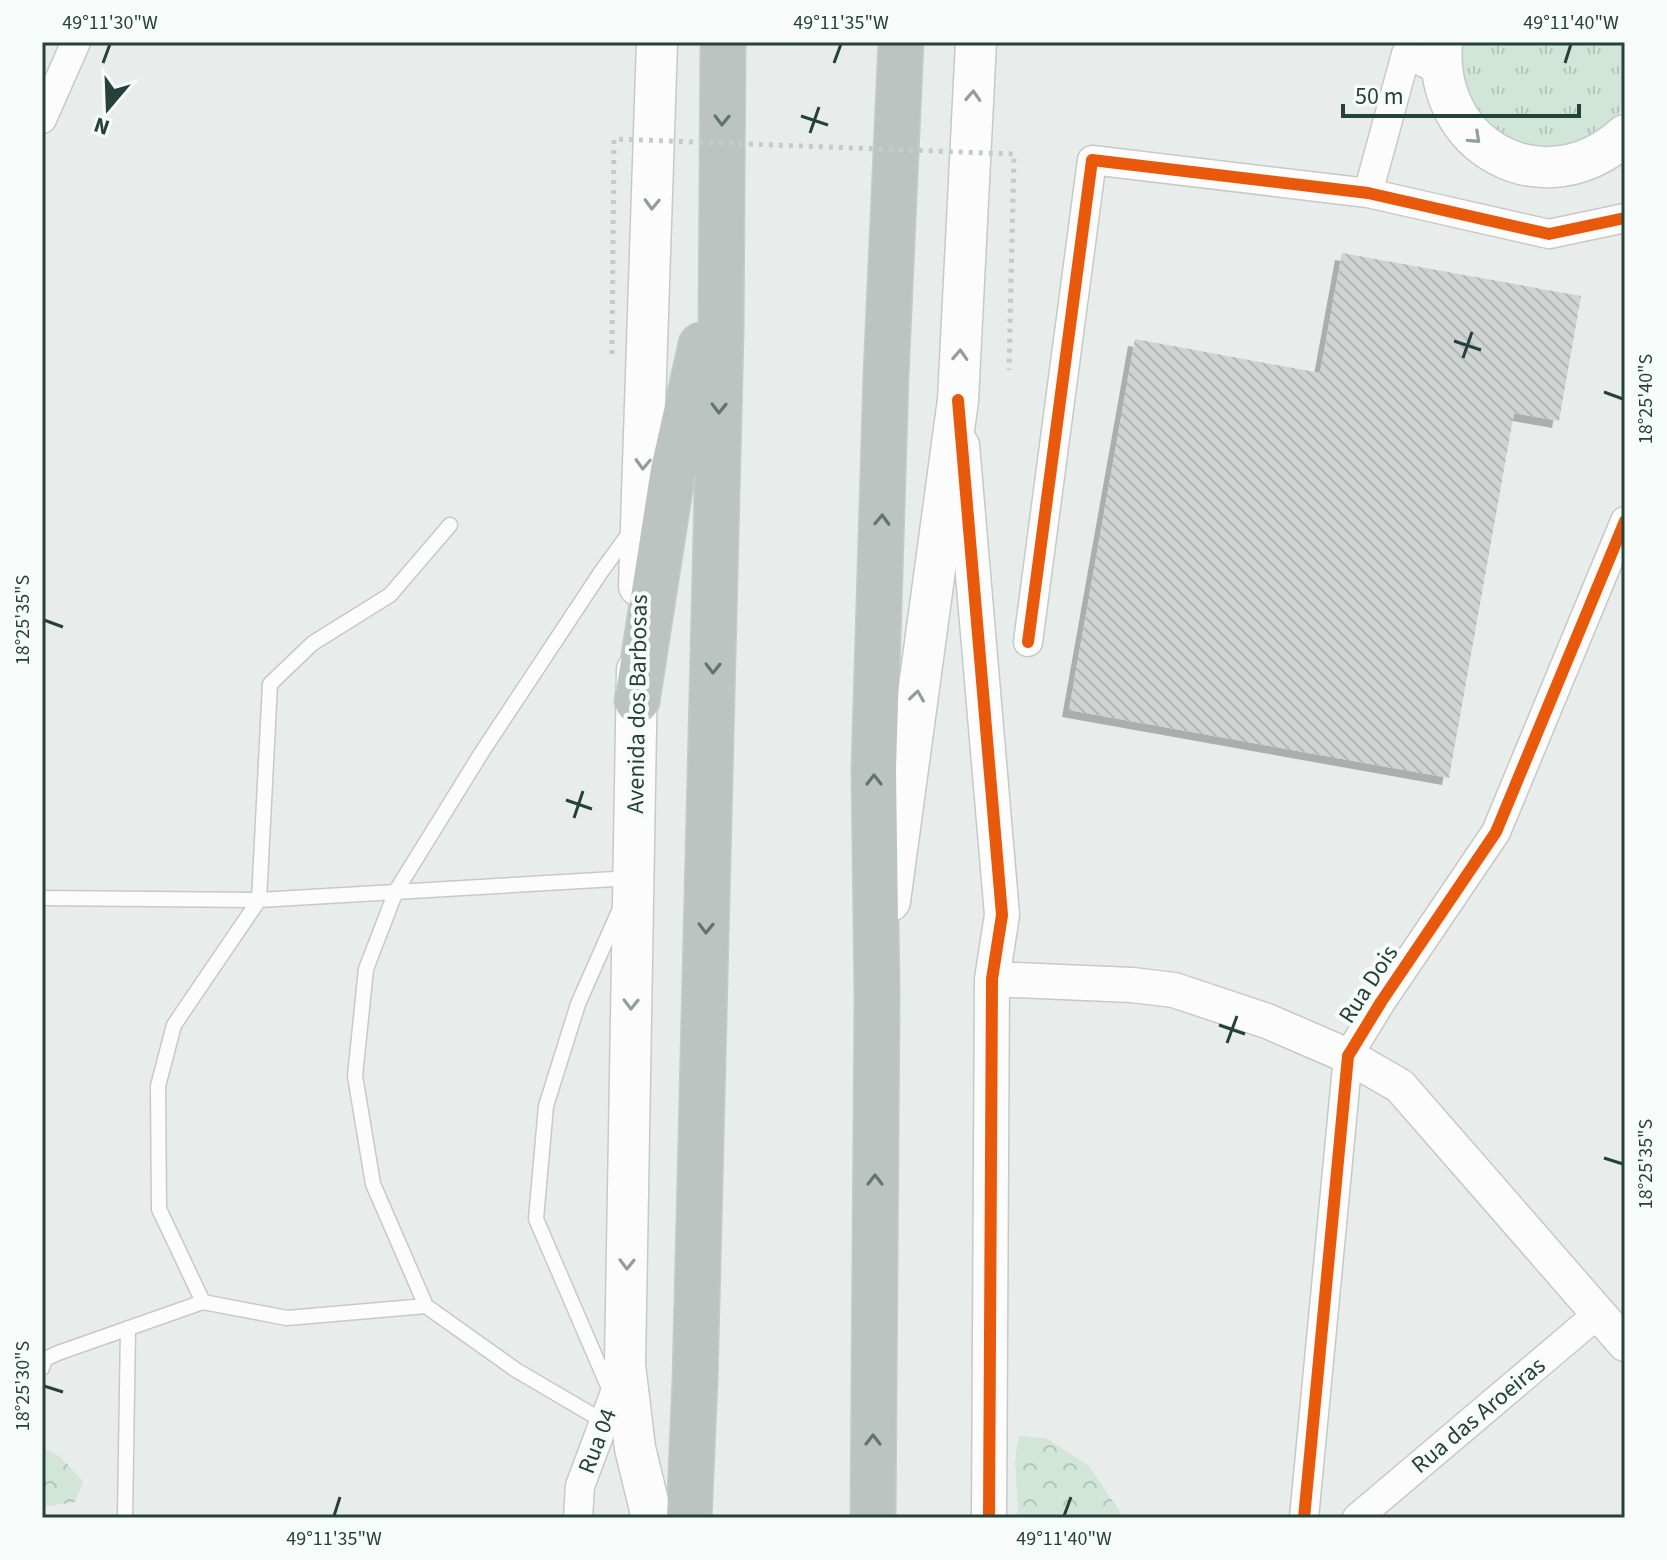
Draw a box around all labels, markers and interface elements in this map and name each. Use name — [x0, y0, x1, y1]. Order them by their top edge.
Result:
text: 49°11'30"W — [62, 9, 158, 37]
text: 49°11'35"W — [793, 9, 889, 37]
text: 49°11'40"W — [1523, 9, 1619, 37]
north arrow — [68, 68, 148, 148]
scale bar — [1343, 68, 1579, 118]
text: 50 m — [1355, 79, 1404, 114]
one-way arrow — [965, 89, 982, 102]
text: N — [90, 108, 114, 143]
one-way arrow — [713, 114, 731, 127]
one-way arrow — [1466, 128, 1480, 143]
one-way arrow — [643, 198, 660, 211]
one-way arrow — [951, 348, 968, 361]
text: 18°25'40"S — [1632, 354, 1660, 444]
one-way arrow — [710, 402, 728, 415]
one-way arrow — [635, 458, 652, 471]
one-way arrow — [874, 513, 891, 526]
text: 18°25'35"S — [9, 575, 37, 665]
street label: Avenida dos Barbosas — [618, 594, 657, 814]
one-way arrow — [704, 662, 721, 675]
one-way arrow — [908, 690, 925, 703]
one-way arrow — [866, 773, 883, 786]
one-way arrow — [698, 922, 715, 935]
street label: Rua Dois — [1330, 938, 1407, 1030]
one-way arrow — [623, 998, 640, 1011]
text: 18°25'35"S — [1632, 1119, 1660, 1209]
one-way arrow — [866, 1173, 884, 1186]
one-way arrow — [618, 1258, 636, 1271]
text: 18°25'30"S — [9, 1341, 37, 1431]
street label: Rua das Aroeiras — [1404, 1349, 1553, 1482]
street label: Rua 04 — [569, 1403, 626, 1479]
one-way arrow — [865, 1433, 882, 1446]
text: 49°11'35"W — [286, 1525, 382, 1553]
text: 49°11'40"W — [1016, 1525, 1112, 1553]

